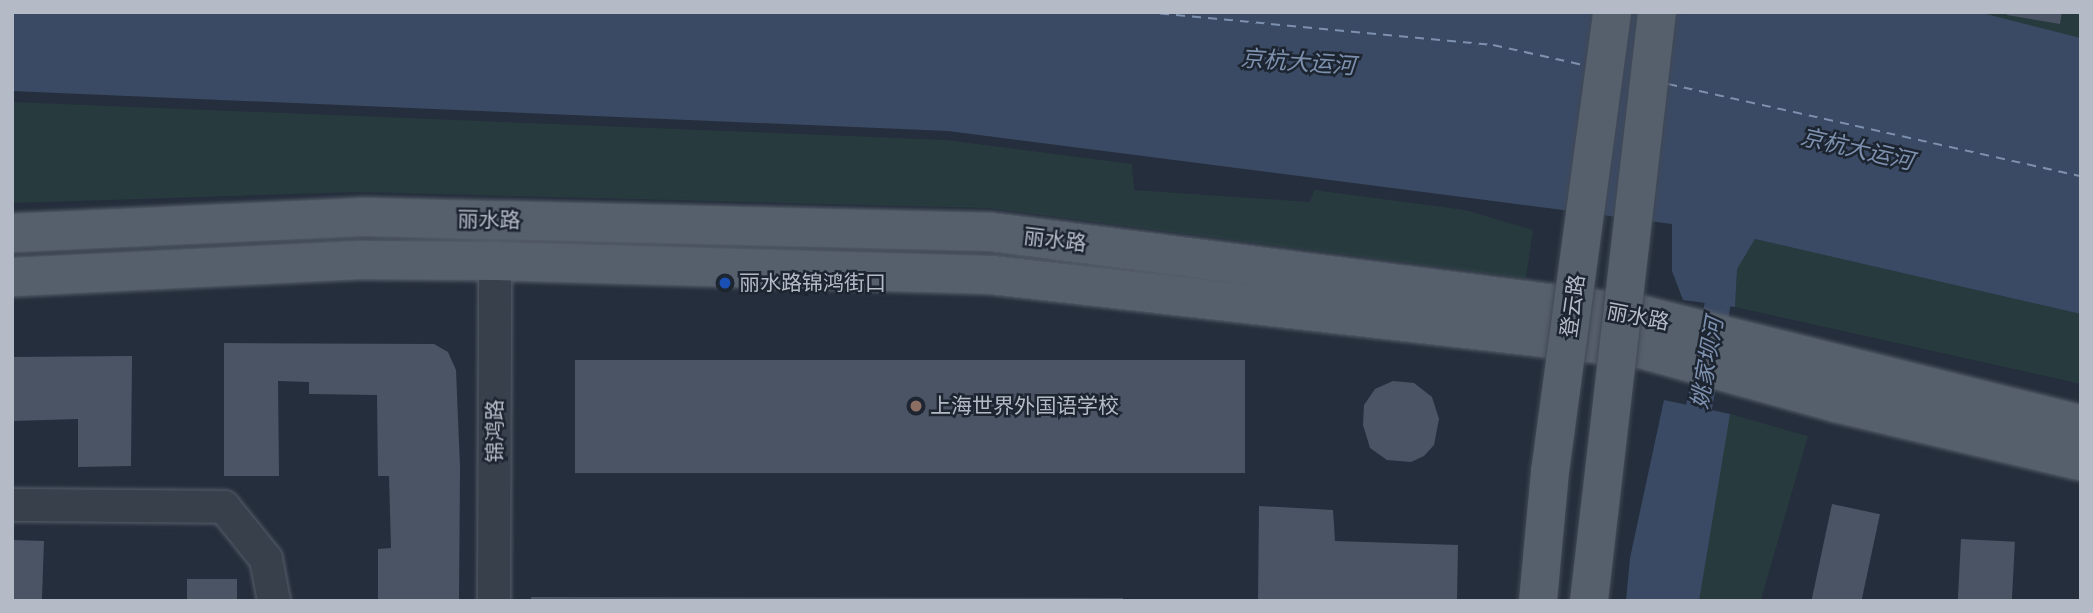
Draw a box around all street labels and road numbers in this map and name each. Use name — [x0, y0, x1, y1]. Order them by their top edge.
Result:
street label: 丽水路 — [457, 207, 521, 233]
street label: 丽水路 — [1022, 224, 1088, 256]
street label: 登云路 — [1556, 273, 1590, 339]
street label: 丽水路 — [1605, 299, 1671, 335]
street label: 锦鸿路 — [482, 400, 508, 462]

